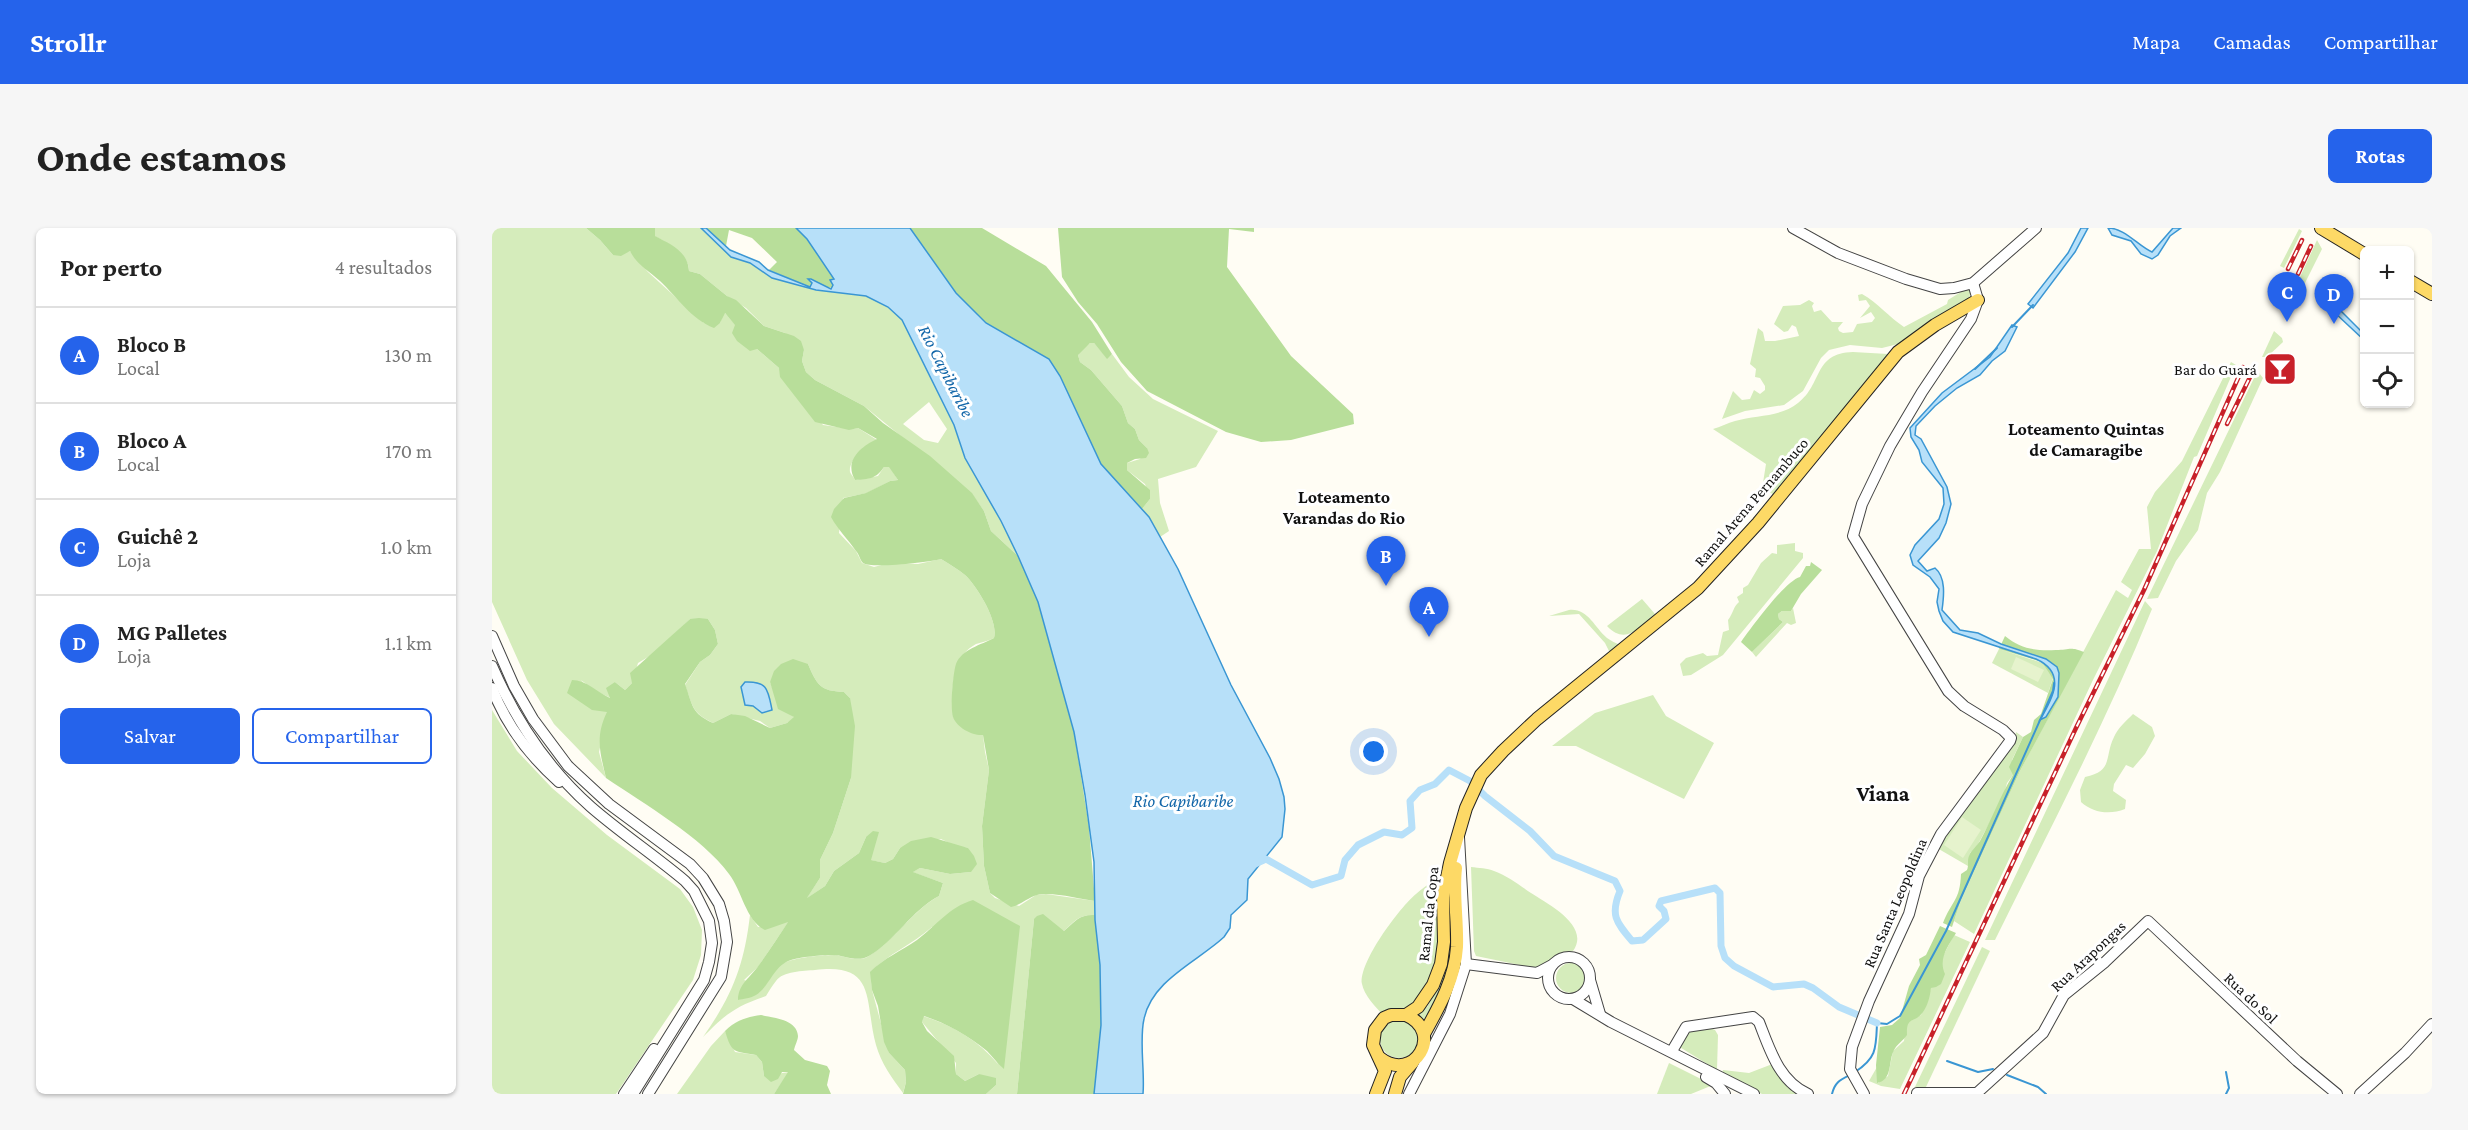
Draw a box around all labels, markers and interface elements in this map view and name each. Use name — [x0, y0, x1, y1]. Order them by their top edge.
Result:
text: Strollr — [30, 27, 107, 58]
text: Mapa — [2132, 30, 2180, 54]
text: Camadas — [2213, 30, 2291, 54]
text: Compartilhar — [2324, 30, 2438, 54]
button: Rotas — [2328, 129, 2432, 183]
text: Onde estamos — [36, 133, 286, 180]
map controls — [2360, 246, 2414, 408]
button: + — [2360, 246, 2414, 300]
text: Por perto — [60, 253, 162, 282]
text: 4 resultados — [335, 256, 432, 278]
pin: C — [2268, 272, 2306, 322]
pin: D — [2314, 274, 2354, 324]
button: − — [2360, 300, 2414, 354]
water label: Rio Capibaribe — [914, 322, 978, 421]
text: Bloco B — [117, 332, 186, 357]
text: A — [74, 344, 85, 366]
text: 130 m — [385, 344, 432, 366]
bar icon: Bar do Guará — [2262, 351, 2298, 387]
button: locate — [2360, 354, 2414, 408]
text: Local — [117, 357, 160, 379]
place label: Bar do Guará — [2174, 361, 2258, 378]
district label: Loteamento Quintas de Camaragibe — [2008, 419, 2164, 460]
text: Bloco A — [117, 428, 186, 453]
street label: Ramal Arena Pernambuco — [1691, 434, 1811, 570]
text: B — [74, 440, 85, 462]
text: 170 m — [385, 440, 432, 462]
text: Local — [117, 453, 160, 475]
district label: Loteamento Varandas do Rio — [1282, 487, 1405, 528]
text: Guichê 2 — [117, 524, 198, 549]
text: C — [73, 536, 86, 558]
text: 1.0 km — [381, 536, 432, 558]
pin: B — [1366, 536, 1406, 586]
text: Loja — [117, 549, 151, 571]
pin: A — [1410, 588, 1448, 637]
text: MG Palletes — [117, 620, 227, 645]
text: D — [73, 632, 86, 654]
text: 1.1 km — [385, 632, 432, 654]
text: Loja — [117, 645, 151, 667]
button: Salvar — [60, 708, 240, 764]
button: Compartilhar — [252, 708, 432, 764]
your location — [1359, 737, 1388, 766]
district label: Viana — [1855, 781, 1910, 806]
water label: Rio Capibaribe — [1133, 791, 1233, 811]
street label: Rua Santa Leopoldina — [1860, 835, 1931, 971]
street label: Ramal da Copa — [1415, 865, 1443, 963]
street label: Rua Arapongas — [2047, 917, 2129, 996]
street label: Rua do Sol — [2221, 969, 2281, 1027]

